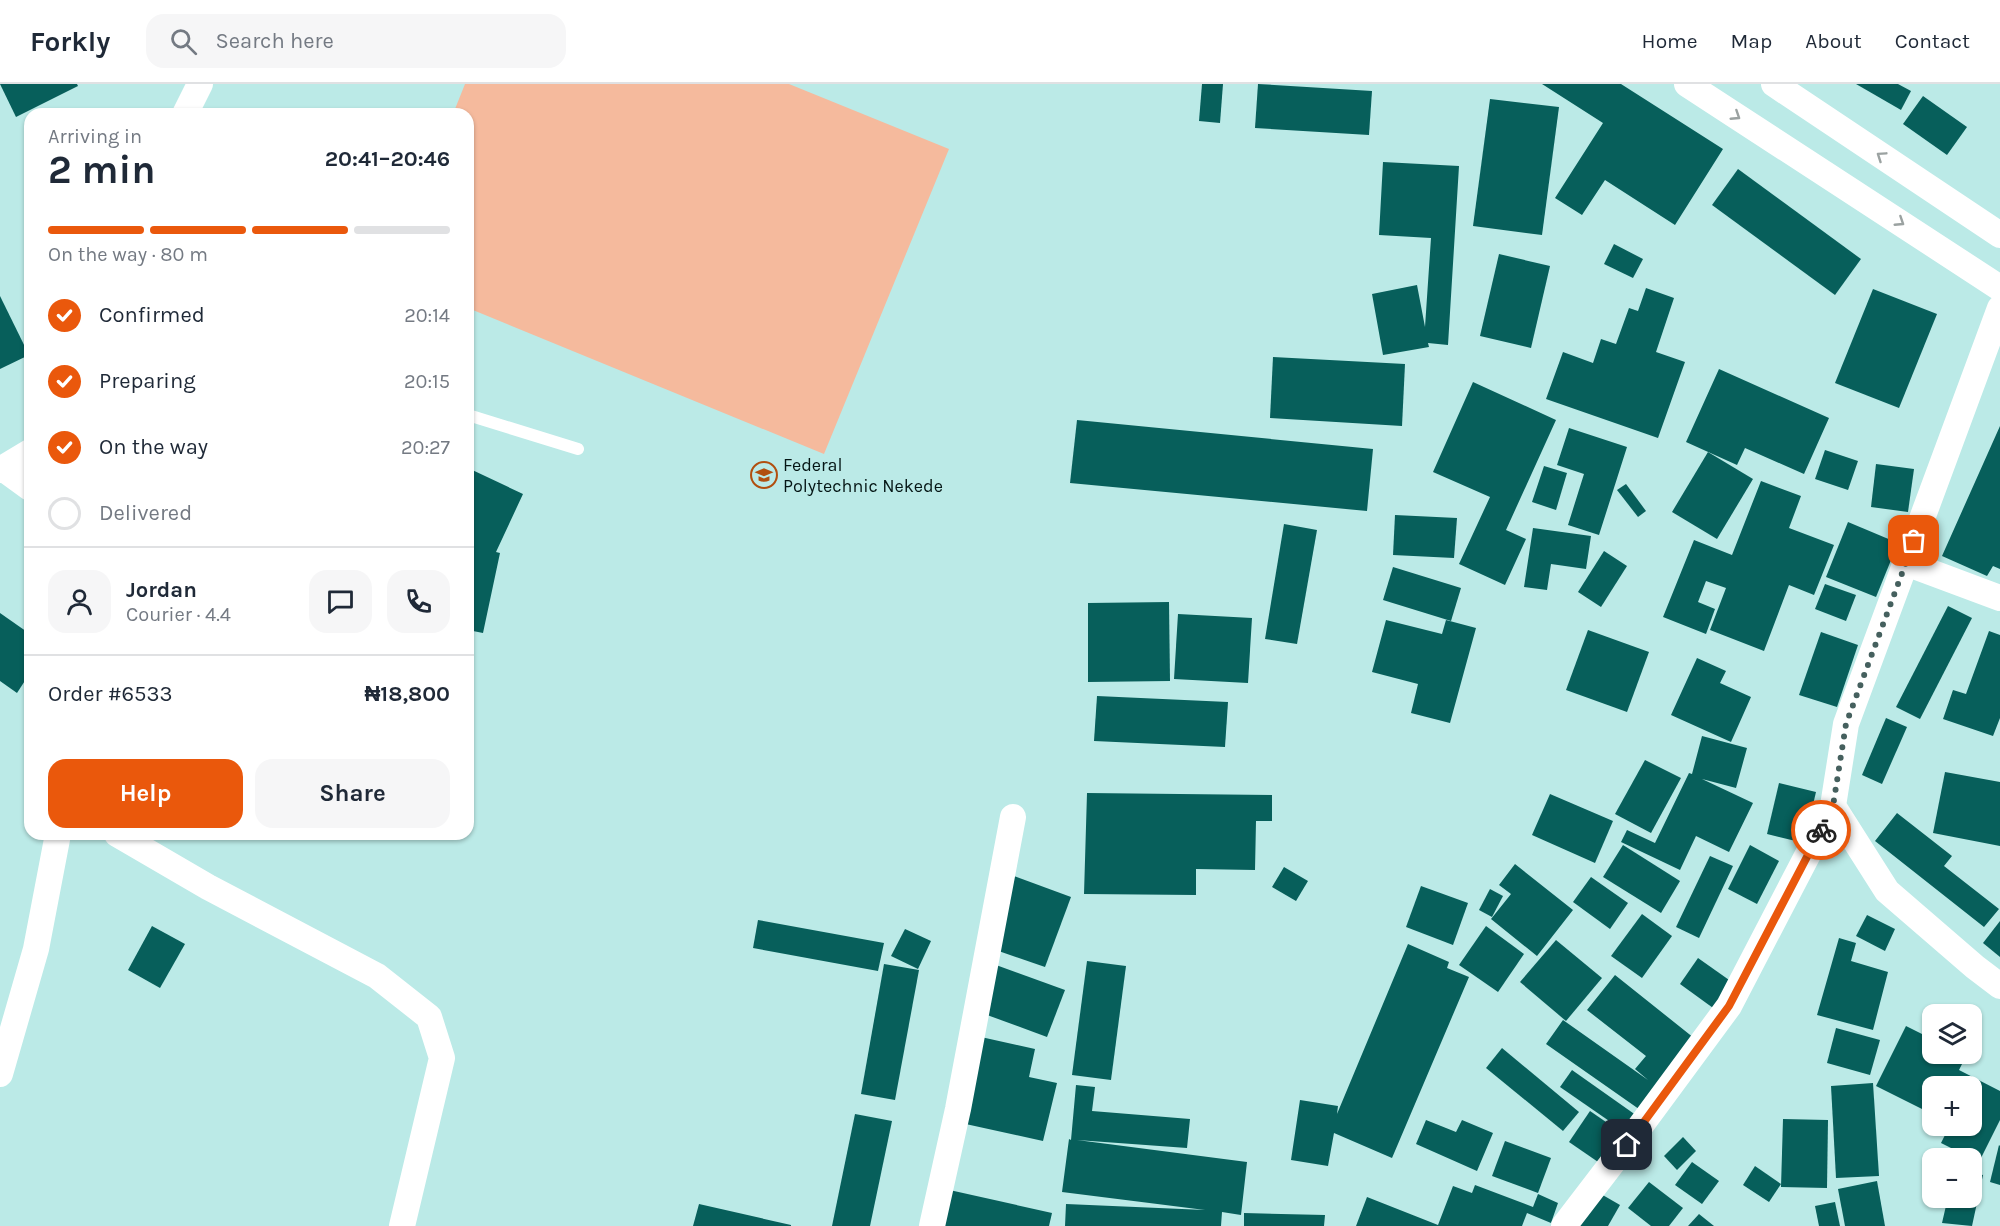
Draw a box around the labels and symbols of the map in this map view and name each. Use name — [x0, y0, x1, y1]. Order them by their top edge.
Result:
one-way arrow — [1729, 109, 1740, 120]
one-way arrow — [1877, 152, 1888, 163]
one-way arrow — [1893, 215, 1904, 226]
place label: Federal Polytechnic Nekede — [783, 454, 943, 497]
school or university icon: Federal Polytechnic Nekede — [749, 460, 779, 490]
pin — [1888, 515, 1939, 566]
courier — [1791, 800, 1851, 860]
pin — [1601, 1119, 1652, 1170]

